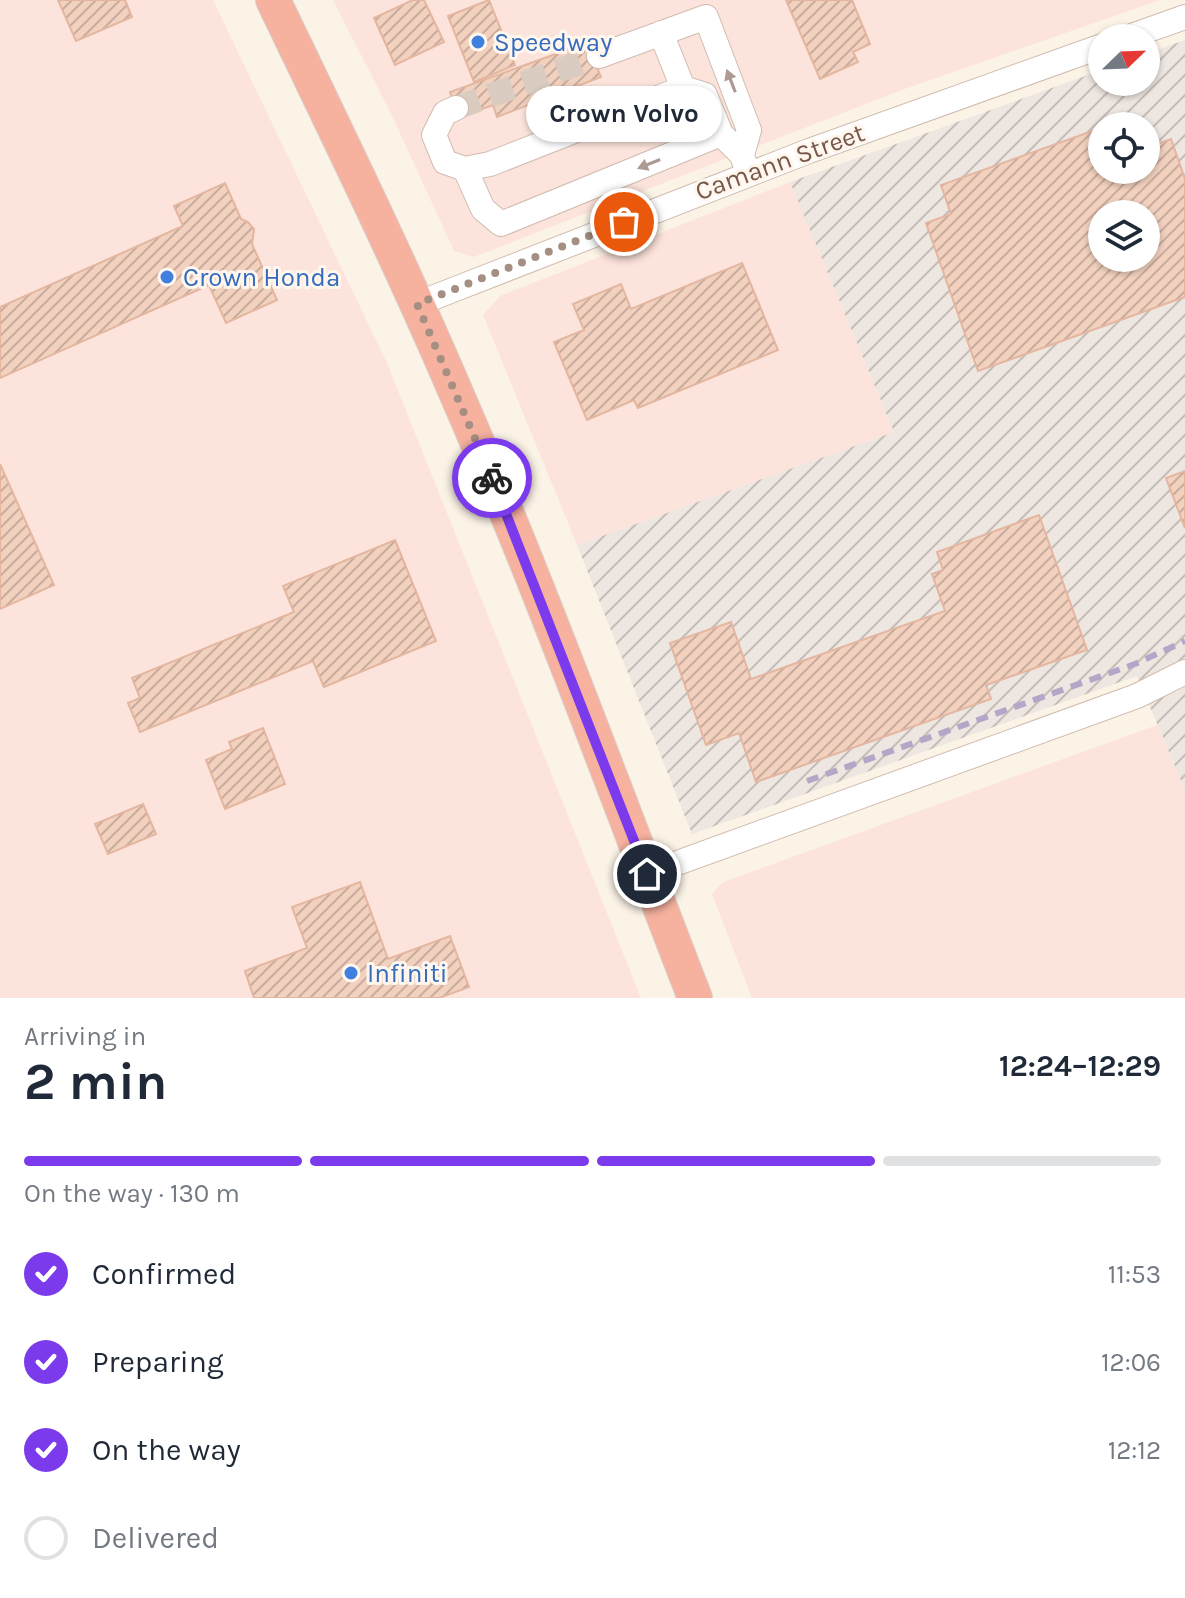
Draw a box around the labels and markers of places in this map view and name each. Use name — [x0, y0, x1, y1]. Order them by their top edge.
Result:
place label: Speedway — [494, 27, 612, 58]
marker: Speedway — [469, 33, 487, 51]
callout: Crown Volvo — [526, 86, 722, 142]
pin — [590, 188, 658, 256]
place label: Crown Honda — [183, 262, 340, 293]
marker: Crown Honda — [158, 268, 176, 286]
pin — [613, 840, 681, 908]
place label: Infiniti — [367, 958, 448, 989]
marker: Infiniti — [342, 964, 360, 982]

